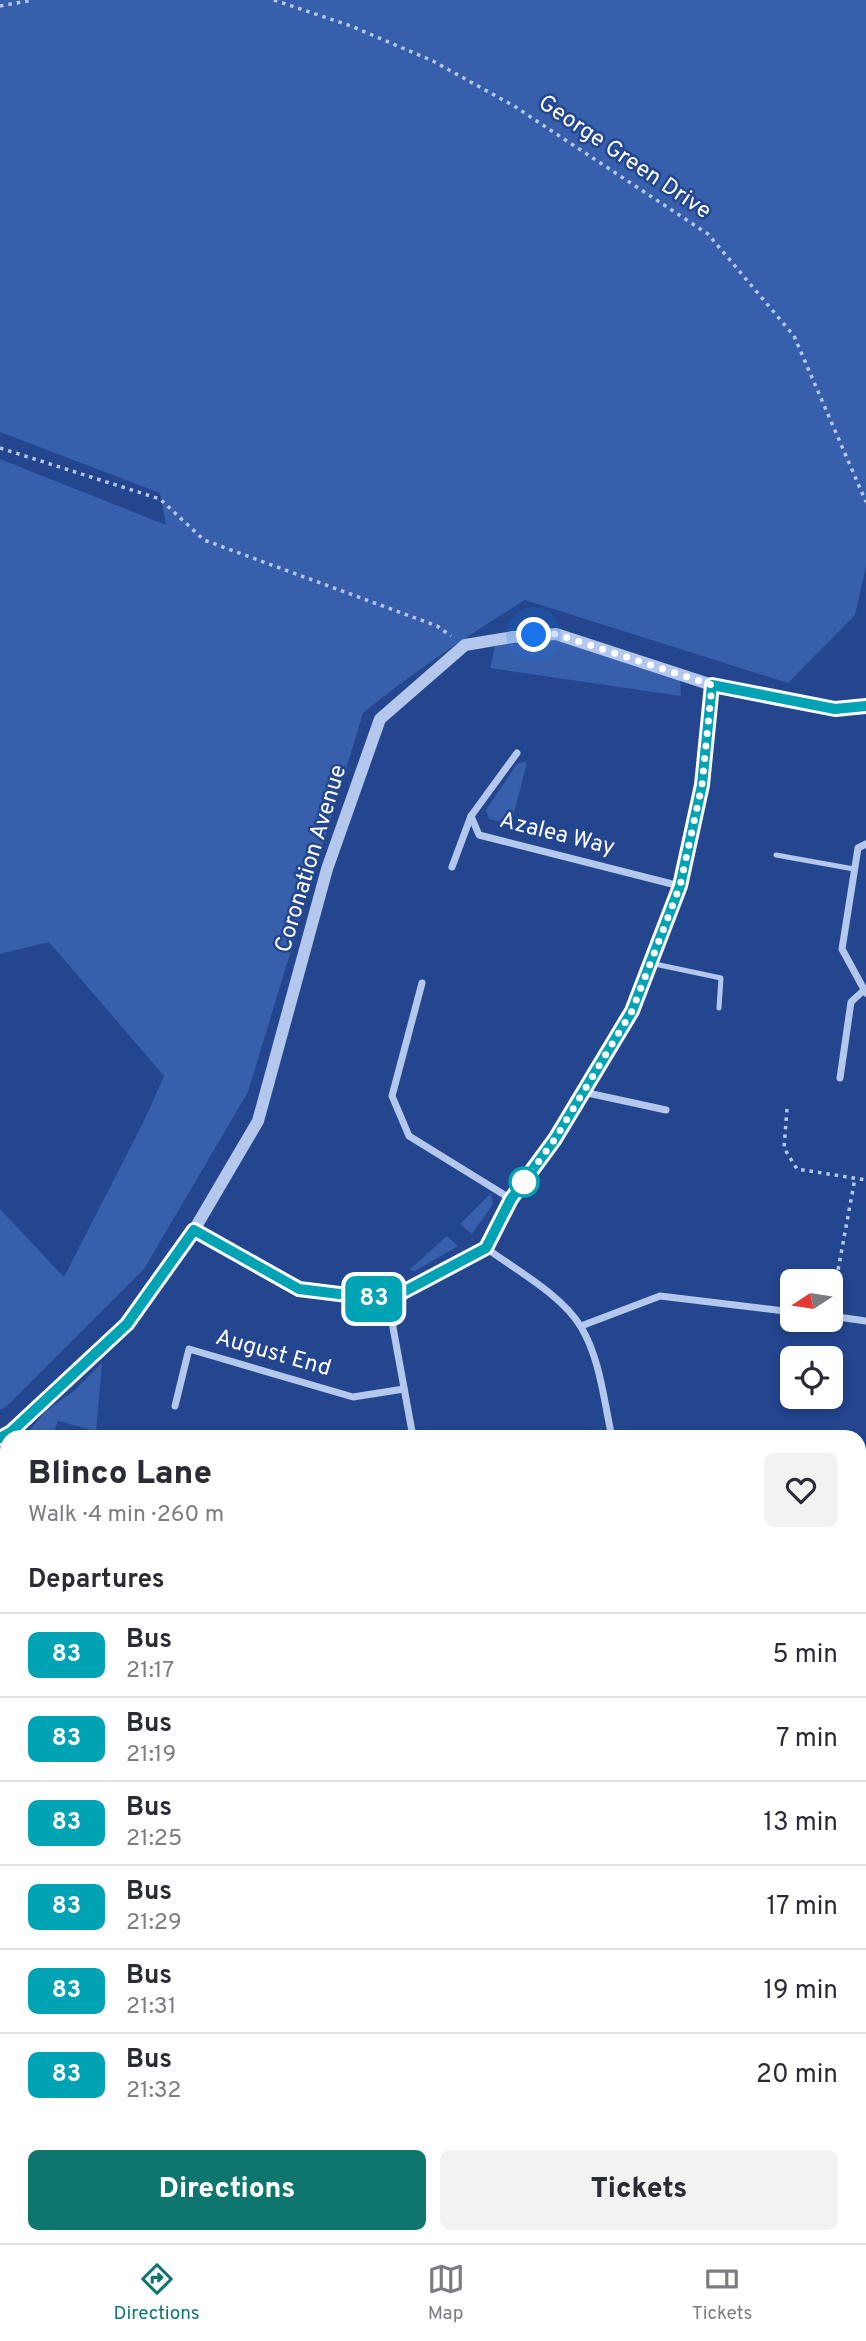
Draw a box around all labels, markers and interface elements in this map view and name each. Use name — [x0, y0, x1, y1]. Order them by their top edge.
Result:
street label: George Green Drive — [532, 89, 716, 227]
your location — [516, 617, 551, 652]
street label: Coronation Avenue — [270, 762, 354, 956]
street label: Azalea Way — [496, 807, 618, 863]
unlabelled marker — [509, 1167, 539, 1197]
north arrow — [780, 1269, 844, 1332]
map controls — [780, 1269, 843, 1409]
line badge: 83 — [342, 1276, 406, 1322]
text: 83 — [359, 1284, 389, 1314]
street label: August End — [212, 1324, 334, 1384]
button: locate — [780, 1346, 843, 1409]
button: heart — [764, 1453, 838, 1527]
text: Blinco Lane — [28, 1454, 212, 1496]
text: Walk · 4 min · 260 m — [28, 1501, 224, 1530]
text: Departures — [28, 1564, 165, 1597]
text: Bus — [126, 1624, 172, 1657]
text: 5 min — [772, 1639, 838, 1672]
text: 83 — [52, 1640, 81, 1670]
text: 21:17 — [126, 1657, 174, 1686]
text: Bus — [126, 1708, 172, 1741]
text: 7 min — [776, 1723, 838, 1756]
text: 83 — [52, 1724, 81, 1754]
text: 21:19 — [126, 1741, 176, 1770]
text: Bus — [126, 1792, 172, 1825]
text: 13 min — [763, 1807, 838, 1840]
text: 83 — [52, 1808, 81, 1838]
text: 21:25 — [126, 1825, 182, 1854]
text: Bus — [126, 1876, 172, 1909]
text: 17 min — [766, 1891, 838, 1924]
text: 83 — [52, 1892, 81, 1922]
text: 21:29 — [126, 1909, 182, 1938]
text: Bus — [126, 1960, 172, 1993]
text: 19 min — [763, 1975, 838, 2008]
text: 83 — [52, 1976, 81, 2006]
text: 21:31 — [126, 1993, 176, 2022]
text: Bus — [126, 2044, 172, 2077]
text: 20 min — [756, 2059, 838, 2092]
text: 83 — [52, 2060, 81, 2090]
text: 21:32 — [126, 2077, 181, 2106]
button: Directions — [28, 2150, 426, 2230]
button: Tickets — [440, 2150, 838, 2230]
tab: Directions — [113, 2260, 200, 2326]
tab: Map — [427, 2260, 465, 2326]
tab: Tickets — [692, 2260, 753, 2326]

